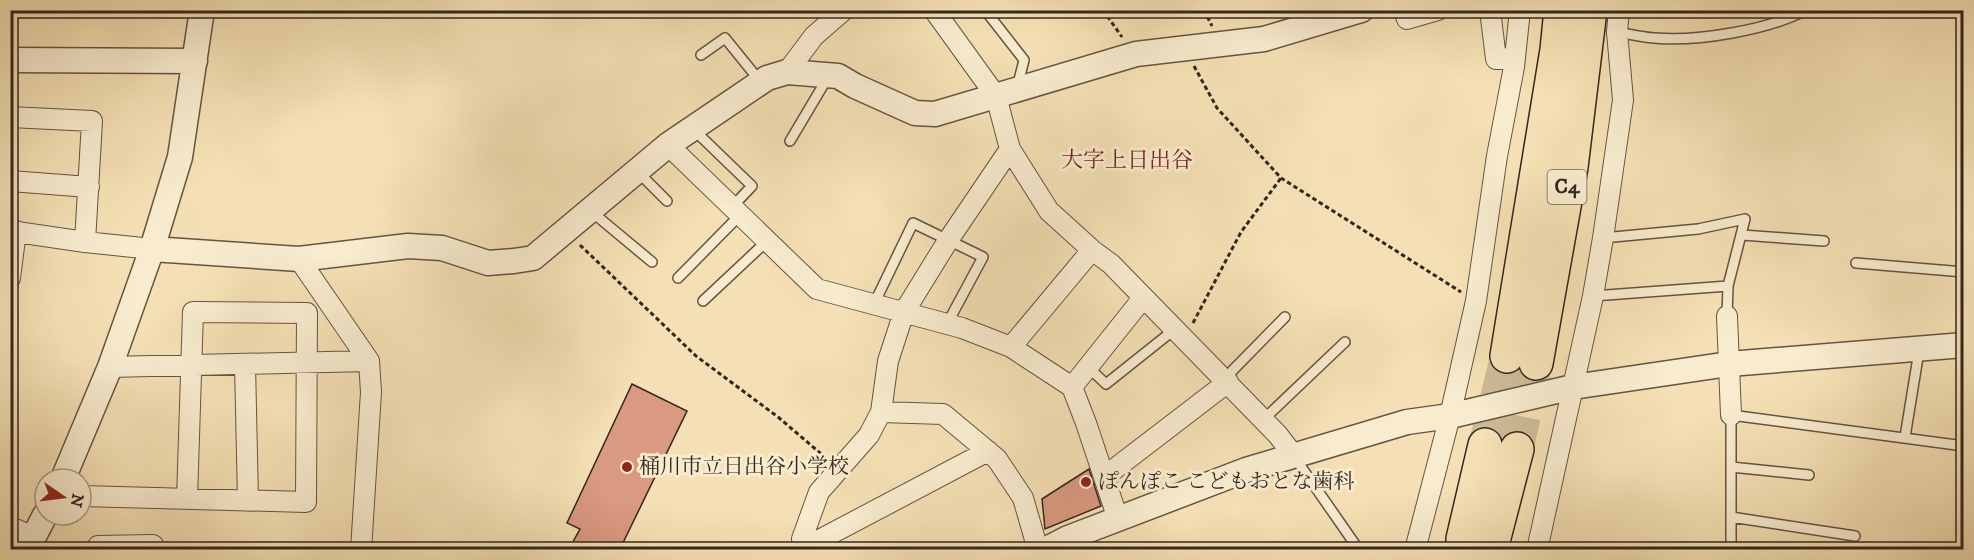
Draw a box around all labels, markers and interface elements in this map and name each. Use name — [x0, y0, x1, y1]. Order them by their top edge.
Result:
district label: 大字上日出谷 — [1061, 147, 1193, 174]
road number: C4 — [1548, 170, 1586, 204]
place label: 桶川市立日出谷小学校 — [639, 454, 849, 480]
marker: 桶川市立日出谷小学校 — [620, 460, 634, 474]
north arrow — [33, 467, 93, 527]
place label: ぽんぽこ こどもおとな歯科 — [1098, 469, 1355, 495]
marker: ぽんぽこ こどもおとな歯科 — [1079, 475, 1093, 489]
text: N — [65, 492, 88, 509]

